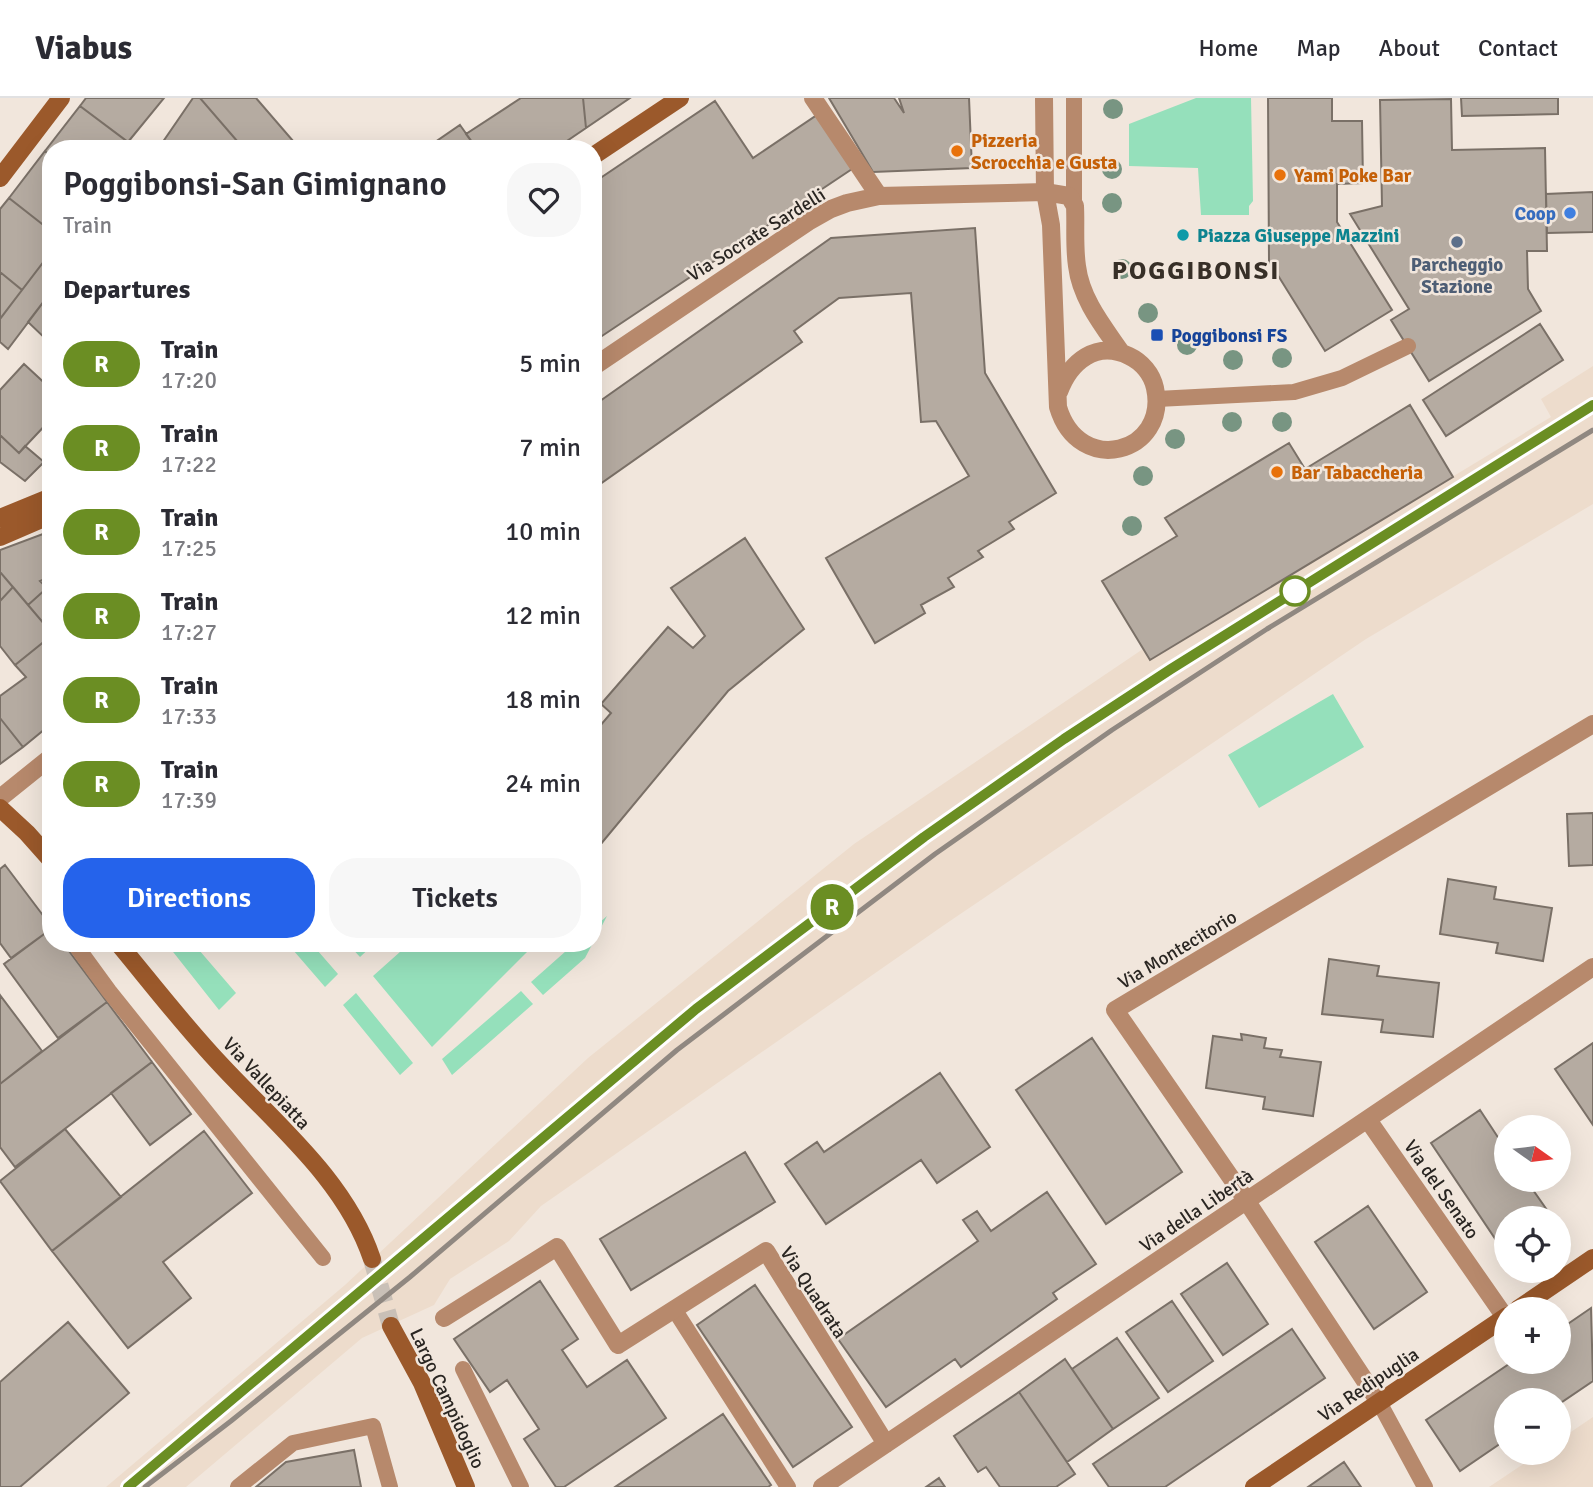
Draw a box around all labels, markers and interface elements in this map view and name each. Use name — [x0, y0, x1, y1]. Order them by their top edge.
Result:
text: Viabus — [35, 28, 132, 69]
text: Home — [1198, 33, 1258, 63]
text: Map — [1296, 33, 1341, 63]
text: About — [1379, 33, 1440, 63]
text: Contact — [1478, 33, 1558, 63]
place label: Pizzeria Scrocchia e Gusta — [971, 129, 1118, 175]
marker: Pizzeria Scrocchia e Gusta — [949, 143, 965, 159]
button: heart — [507, 163, 581, 237]
text: Poggibonsi-San Gimignano — [63, 164, 447, 205]
place label: Yami Poke Bar — [1293, 164, 1412, 188]
marker: Yami Poke Bar — [1272, 167, 1288, 183]
street label: Via Socrate Sardelli — [683, 183, 830, 287]
place label: Coop — [1514, 202, 1556, 226]
marker: Coop — [1562, 205, 1578, 221]
text: Train — [63, 211, 112, 240]
place label: Piazza Giuseppe Mazzini — [1197, 224, 1399, 248]
marker: Piazza Giuseppe Mazzini — [1175, 227, 1191, 243]
marker: Parcheggio Stazione — [1449, 234, 1465, 250]
place label: Parcheggio Stazione — [1411, 253, 1503, 299]
district label: POGGIBONSI — [1112, 255, 1280, 287]
text: Departures — [63, 274, 190, 306]
place label: Poggibonsi FS — [1171, 324, 1288, 348]
marker: Poggibonsi FS — [1149, 327, 1165, 343]
text: Train — [161, 334, 219, 366]
text: 5 min — [519, 348, 581, 380]
text: R — [94, 349, 109, 379]
text: 17:20 — [161, 366, 217, 395]
text: Train — [161, 418, 219, 450]
text: 7 min — [519, 432, 581, 464]
text: R — [94, 433, 109, 463]
text: 17:22 — [161, 450, 217, 479]
place label: Bar Tabaccheria — [1291, 461, 1423, 485]
marker: Bar Tabaccheria — [1269, 464, 1285, 480]
text: Train — [161, 502, 219, 534]
text: 10 min — [505, 516, 581, 548]
text: R — [94, 517, 109, 547]
text: 17:25 — [161, 534, 217, 563]
unlabelled marker — [1280, 576, 1310, 606]
text: Train — [161, 586, 219, 618]
text: 12 min — [505, 600, 581, 632]
text: R — [94, 601, 109, 631]
text: 17:27 — [161, 618, 217, 647]
text: Train — [161, 670, 219, 702]
text: 18 min — [505, 684, 581, 716]
text: R — [94, 685, 109, 715]
text: 17:33 — [161, 702, 217, 731]
text: Train — [161, 754, 219, 786]
text: 24 min — [505, 768, 581, 800]
text: R — [94, 769, 109, 799]
text: 17:39 — [161, 786, 217, 815]
button: Directions — [63, 858, 315, 938]
button: Tickets — [329, 858, 581, 938]
line badge: R — [809, 884, 855, 930]
text: R — [825, 892, 839, 922]
street label: Via Montecitorio — [1114, 905, 1241, 995]
street label: Via Vallepiatta — [217, 1033, 315, 1135]
north arrow — [1494, 1115, 1572, 1192]
map controls — [1494, 1115, 1571, 1465]
street label: Via del Senato — [1398, 1135, 1484, 1244]
street label: Via della Libertà — [1135, 1164, 1258, 1258]
button: locate — [1494, 1206, 1571, 1283]
street label: Via Quadrata — [775, 1242, 852, 1343]
button: + — [1494, 1297, 1571, 1374]
street label: Largo Campidoglio — [404, 1324, 490, 1473]
street label: Via Redipuglia — [1314, 1342, 1424, 1427]
button: − — [1494, 1388, 1571, 1465]

